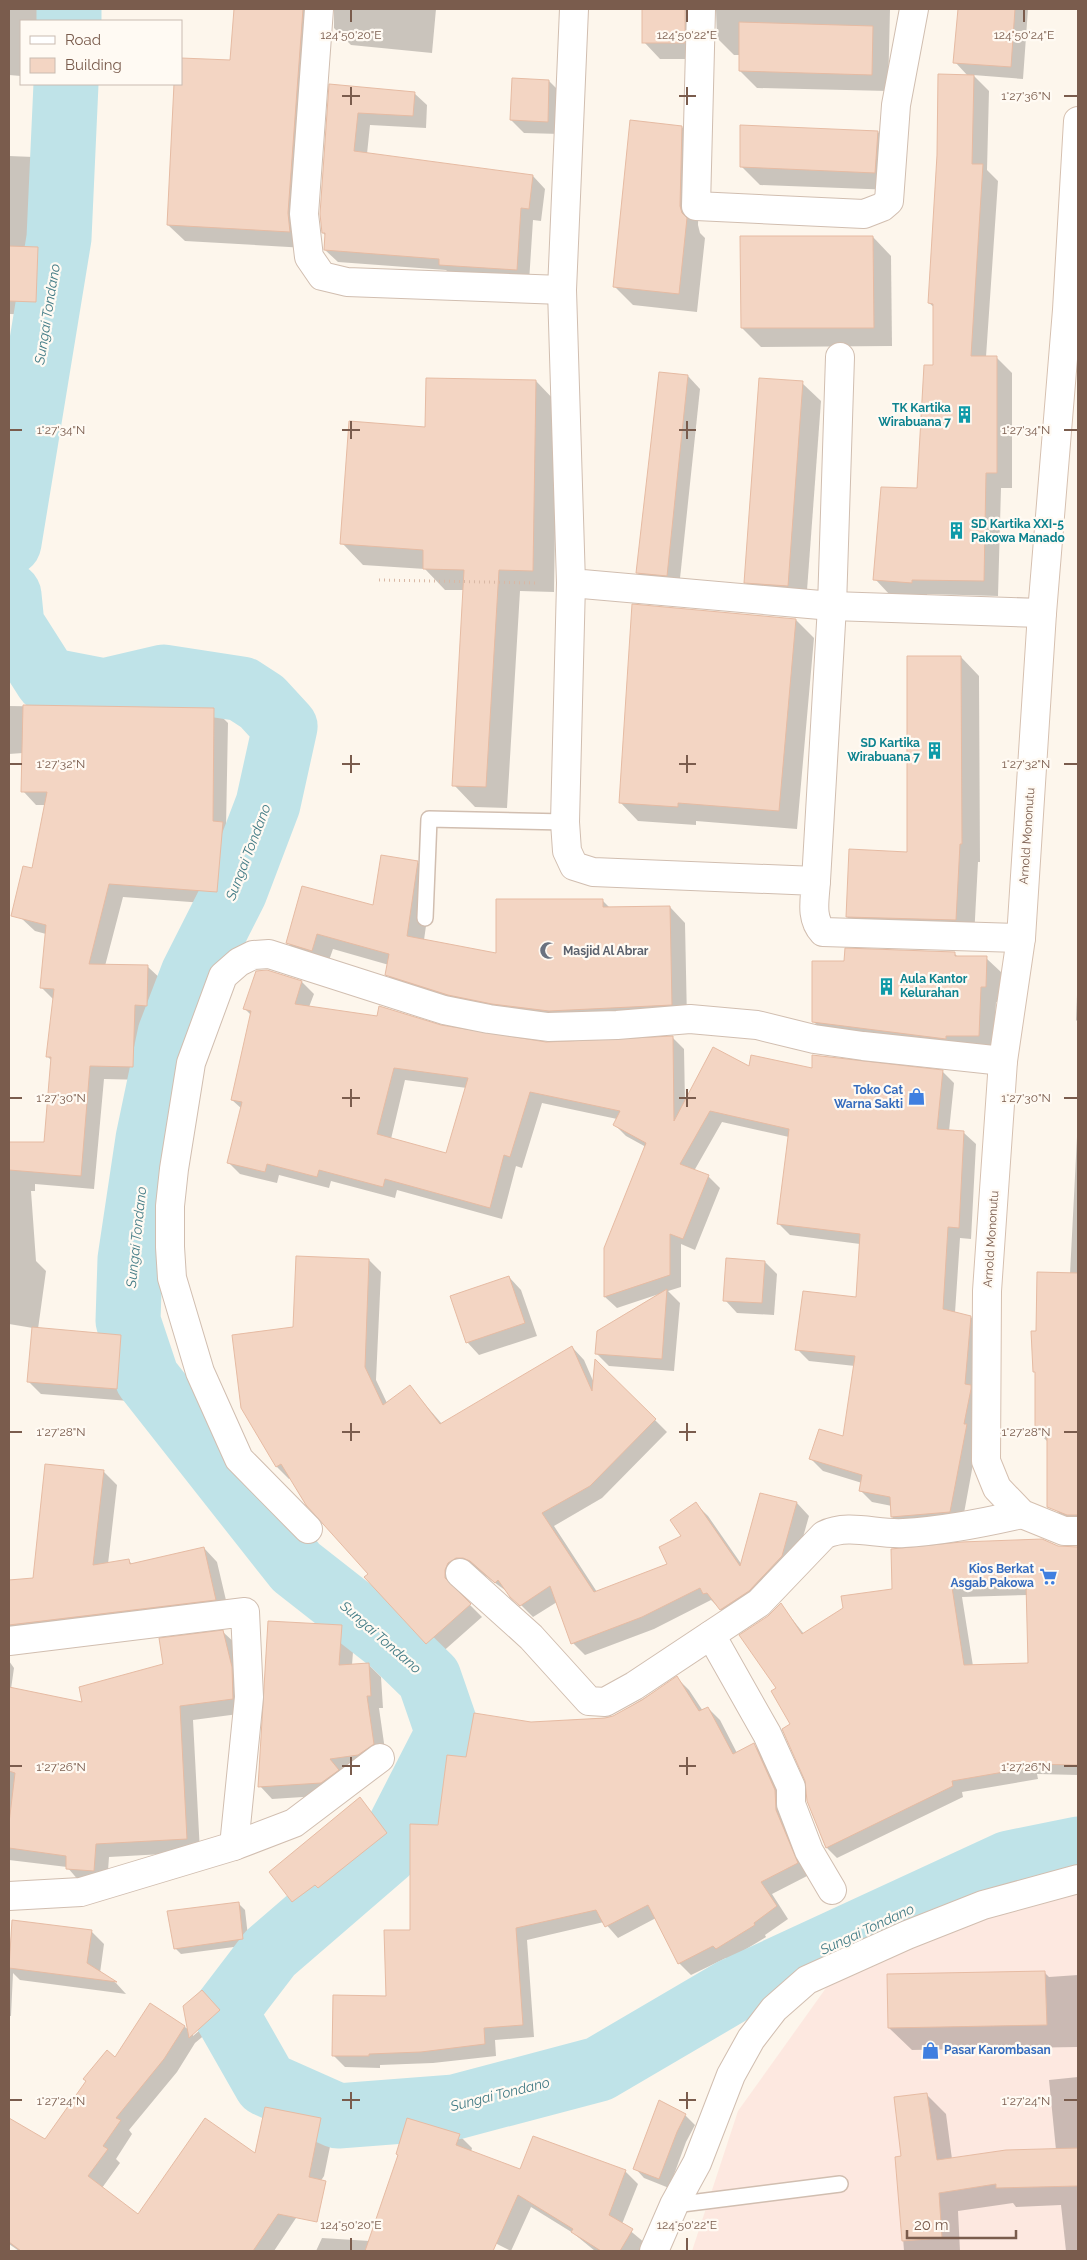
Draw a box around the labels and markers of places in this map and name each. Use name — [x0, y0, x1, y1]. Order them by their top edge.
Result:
place label: TK Kartika Wirabuana 7 — [878, 401, 951, 429]
building icon: TK Kartika Wirabuana 7 — [955, 405, 975, 425]
place label: SD Kartika XXI-5 Pakowa Manado — [971, 517, 1065, 545]
building icon: SD Kartika XXI-5 Pakowa Manado — [947, 521, 967, 541]
place label: SD Kartika Wirabuana 7 — [847, 736, 920, 764]
building icon: SD Kartika Wirabuana 7 — [924, 740, 944, 760]
mosque icon: Masjid Al Abrar — [539, 941, 559, 961]
place label: Masjid Al Abrar — [563, 944, 649, 958]
place label: Aula Kantor Kelurahan — [900, 972, 968, 1000]
building icon: Aula Kantor Kelurahan — [876, 976, 896, 996]
place label: Toko Cat Warna Sakti — [834, 1083, 903, 1111]
shop icon: Toko Cat Warna Sakti — [907, 1087, 927, 1107]
place label: Kios Berkat Asgab Pakowa — [951, 1562, 1034, 1590]
supermarket icon: Kios Berkat Asgab Pakowa — [1038, 1566, 1058, 1586]
shop icon: Pasar Karombasan — [920, 2040, 940, 2060]
place label: Pasar Karombasan — [944, 2043, 1051, 2057]

